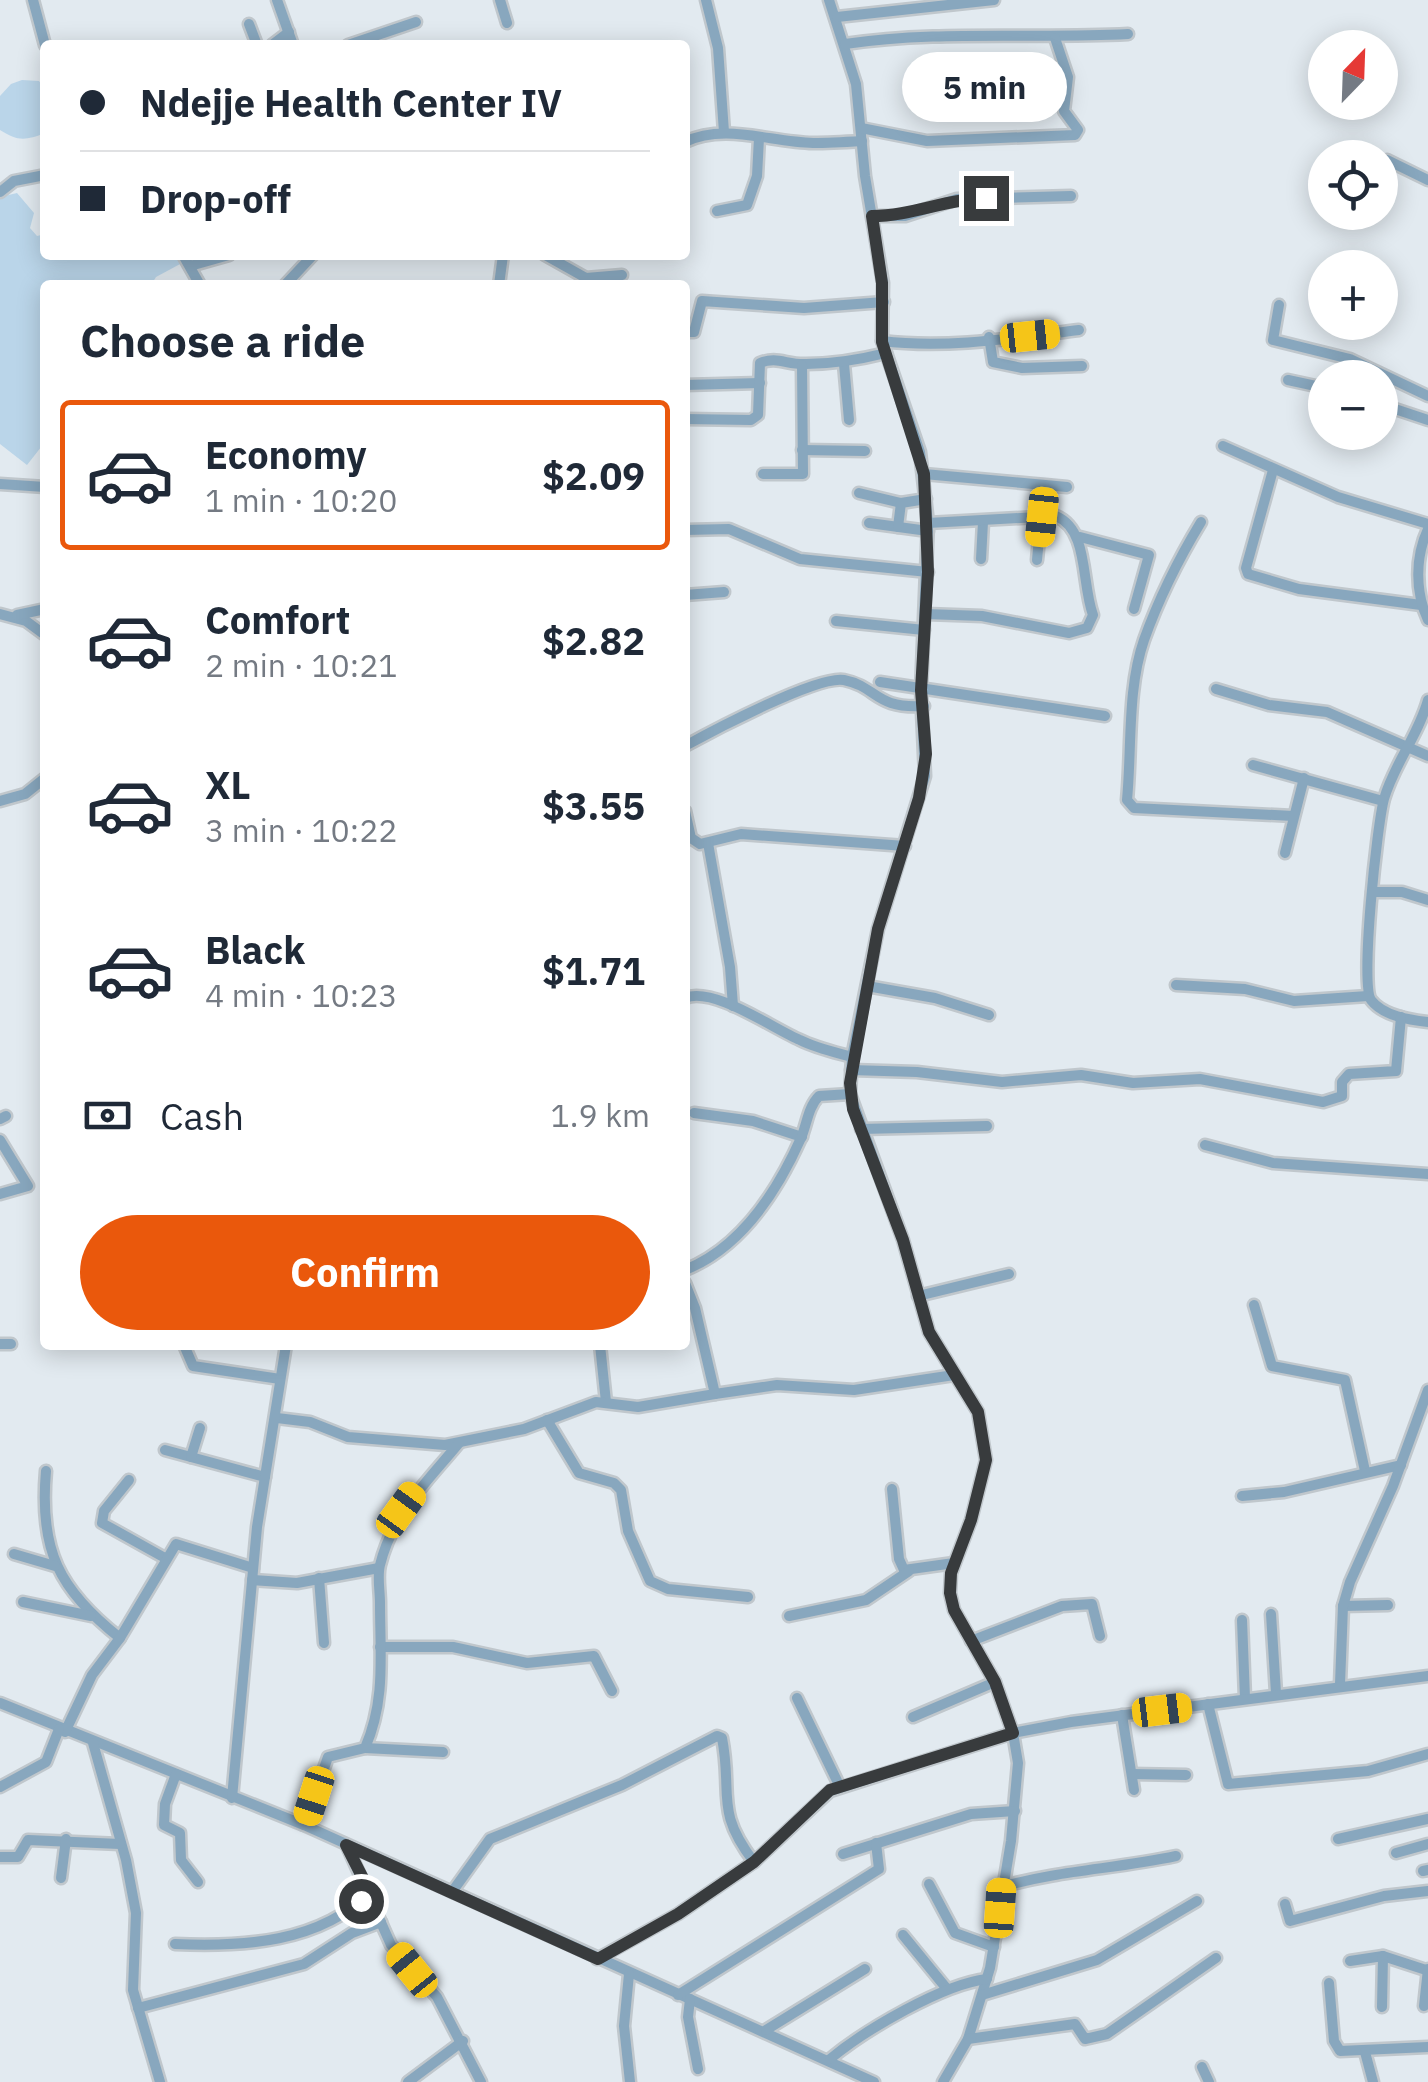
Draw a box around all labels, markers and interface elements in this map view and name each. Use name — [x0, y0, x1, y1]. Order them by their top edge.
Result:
north arrow — [1308, 30, 1398, 120]
map controls — [1308, 30, 1398, 450]
callout: 5 min — [904, 53, 1068, 123]
text: 5 min — [943, 66, 1026, 108]
text: Ndejje Health Center IV — [140, 78, 562, 127]
button: locate — [1308, 140, 1398, 230]
text: Drop-off — [140, 174, 291, 223]
route end — [964, 176, 1009, 221]
button: + — [1308, 250, 1398, 340]
text: Choose a ride — [80, 311, 365, 369]
car — [999, 318, 1061, 354]
button: − — [1308, 360, 1398, 450]
icon: car — [85, 430, 175, 520]
text: Economy — [205, 430, 367, 479]
text: $2.09 — [542, 451, 645, 500]
text: 1 min · 10:20 — [205, 479, 398, 521]
car — [1024, 486, 1060, 548]
icon: car — [85, 595, 175, 685]
text: Comfort — [205, 595, 350, 644]
text: $2.82 — [542, 616, 645, 665]
text: 2 min · 10:21 — [205, 644, 398, 686]
icon: car — [85, 760, 175, 850]
text: XL — [205, 760, 251, 809]
text: $3.55 — [542, 781, 645, 830]
text: 3 min · 10:22 — [205, 809, 398, 851]
icon: car — [85, 925, 175, 1015]
text: Black — [205, 925, 305, 974]
text: $1.71 — [542, 946, 645, 995]
text: 4 min · 10:23 — [205, 974, 398, 1016]
icon: cash — [80, 1088, 135, 1143]
text: Cash — [160, 1091, 244, 1140]
text: 1.9 km — [551, 1094, 650, 1136]
button: Confirm — [80, 1215, 650, 1330]
car — [371, 1477, 431, 1543]
car — [1130, 1691, 1194, 1729]
car — [290, 1763, 338, 1829]
car — [983, 1877, 1017, 1939]
route start — [339, 1879, 384, 1924]
car — [381, 1937, 443, 2003]

